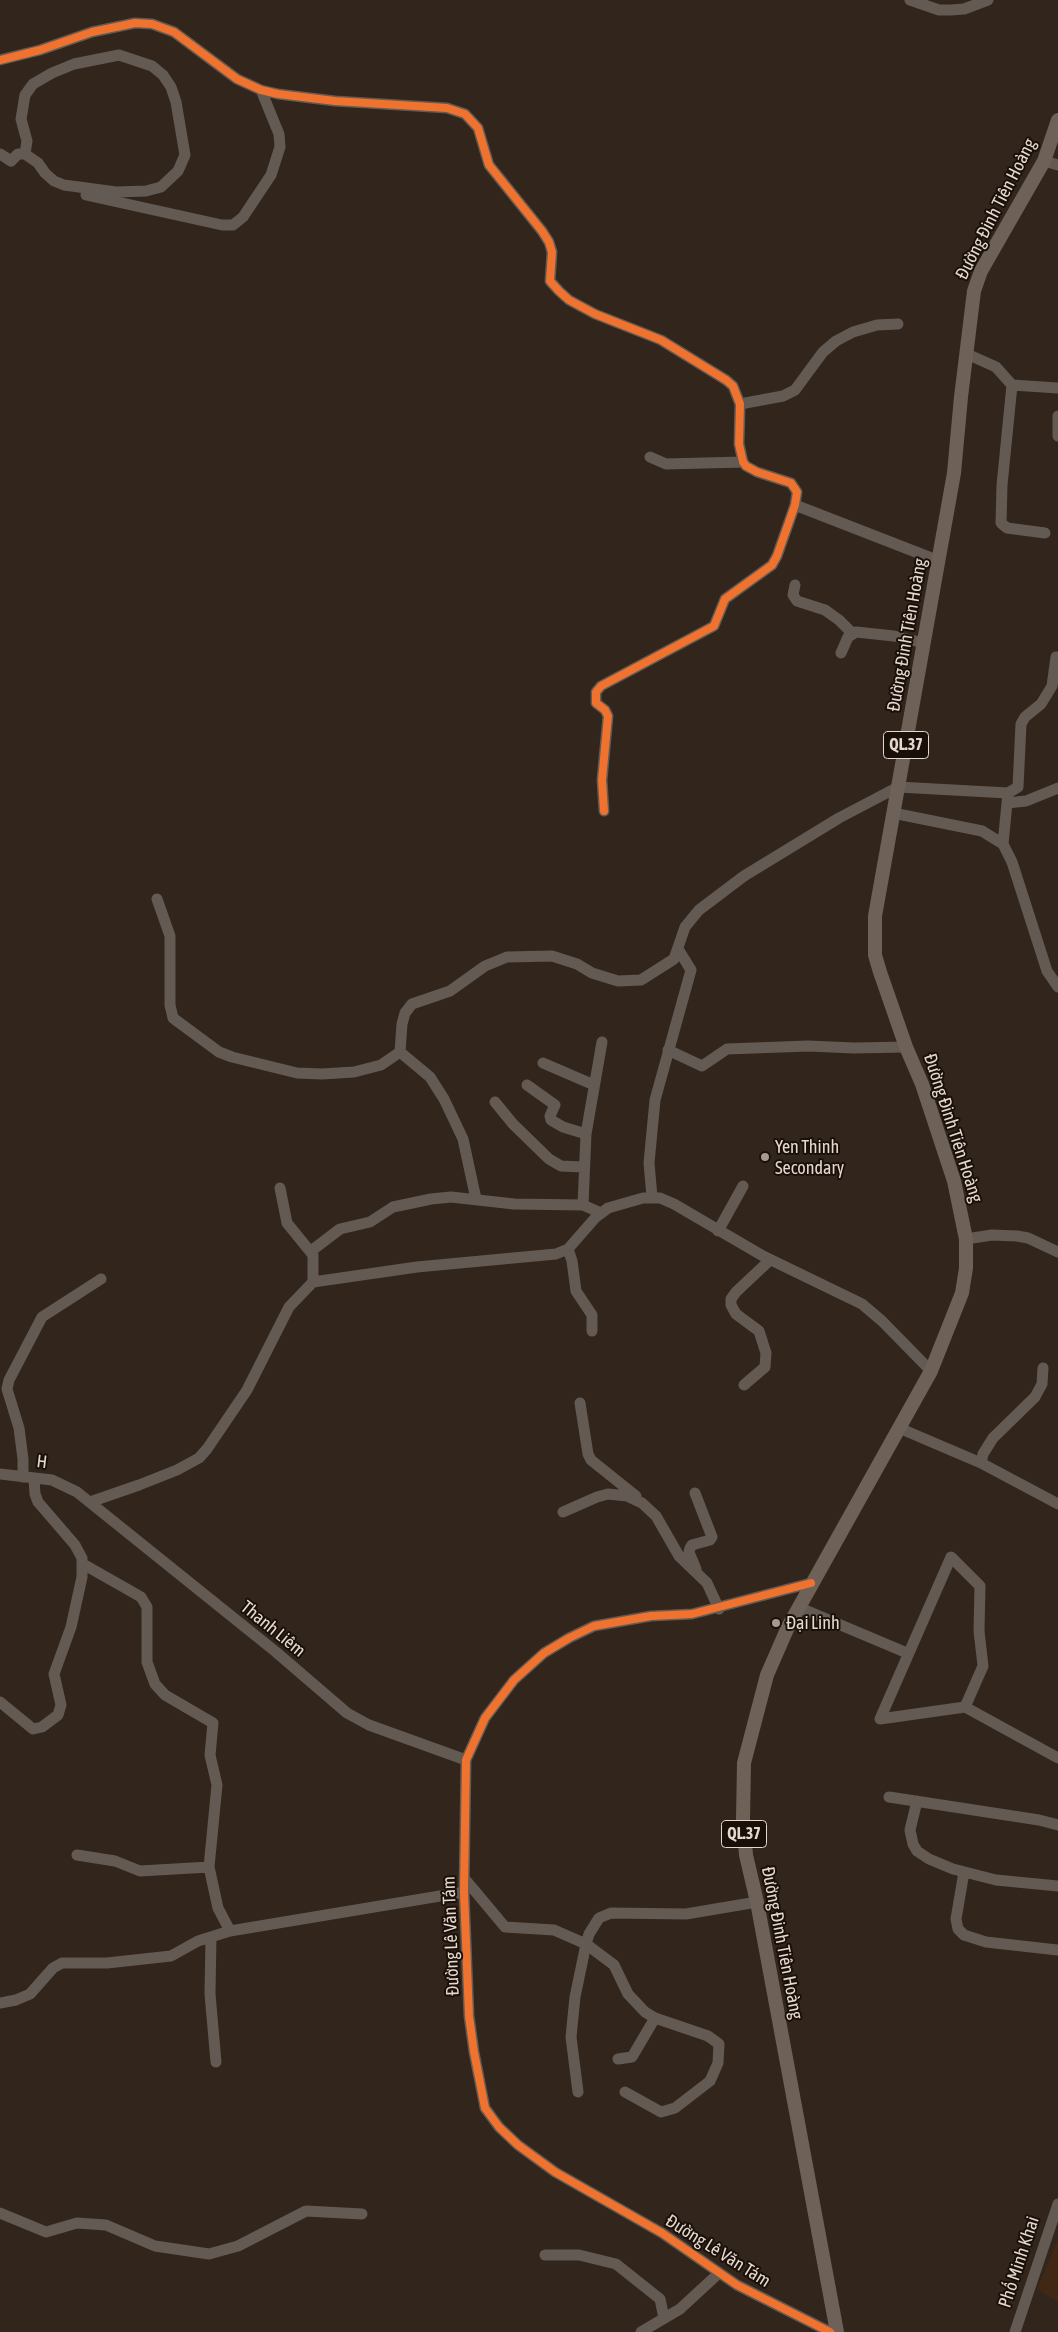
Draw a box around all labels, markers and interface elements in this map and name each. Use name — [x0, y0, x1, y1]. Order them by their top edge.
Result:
street label: Đường Đinh Tiên Hoàng — [951, 135, 1041, 283]
street label: Đường Đinh Tiên Hoàng — [883, 557, 931, 713]
road number: QL.37 — [884, 732, 928, 758]
street label: Đường Đinh Tiên Hoàng — [919, 1051, 987, 1205]
place label: Yen Thinh Secondary — [775, 1136, 844, 1178]
marker: Yen Thinh Secondary — [759, 1151, 771, 1163]
street label: H — [35, 1451, 49, 1473]
street label: Thanh Liêm — [236, 1596, 310, 1662]
place label: Đại Linh — [786, 1612, 840, 1634]
marker: Đại Linh — [770, 1617, 782, 1629]
road number: QL.37 — [722, 1820, 766, 1848]
street label: Đường Đinh Tiên Hoàng — [757, 1865, 807, 2021]
street label: Đường Lê Văn Tám — [438, 1876, 464, 1996]
street label: Đường Lê Văn Tám — [662, 2210, 774, 2292]
street label: Phố Minh Khai — [994, 2214, 1044, 2310]

